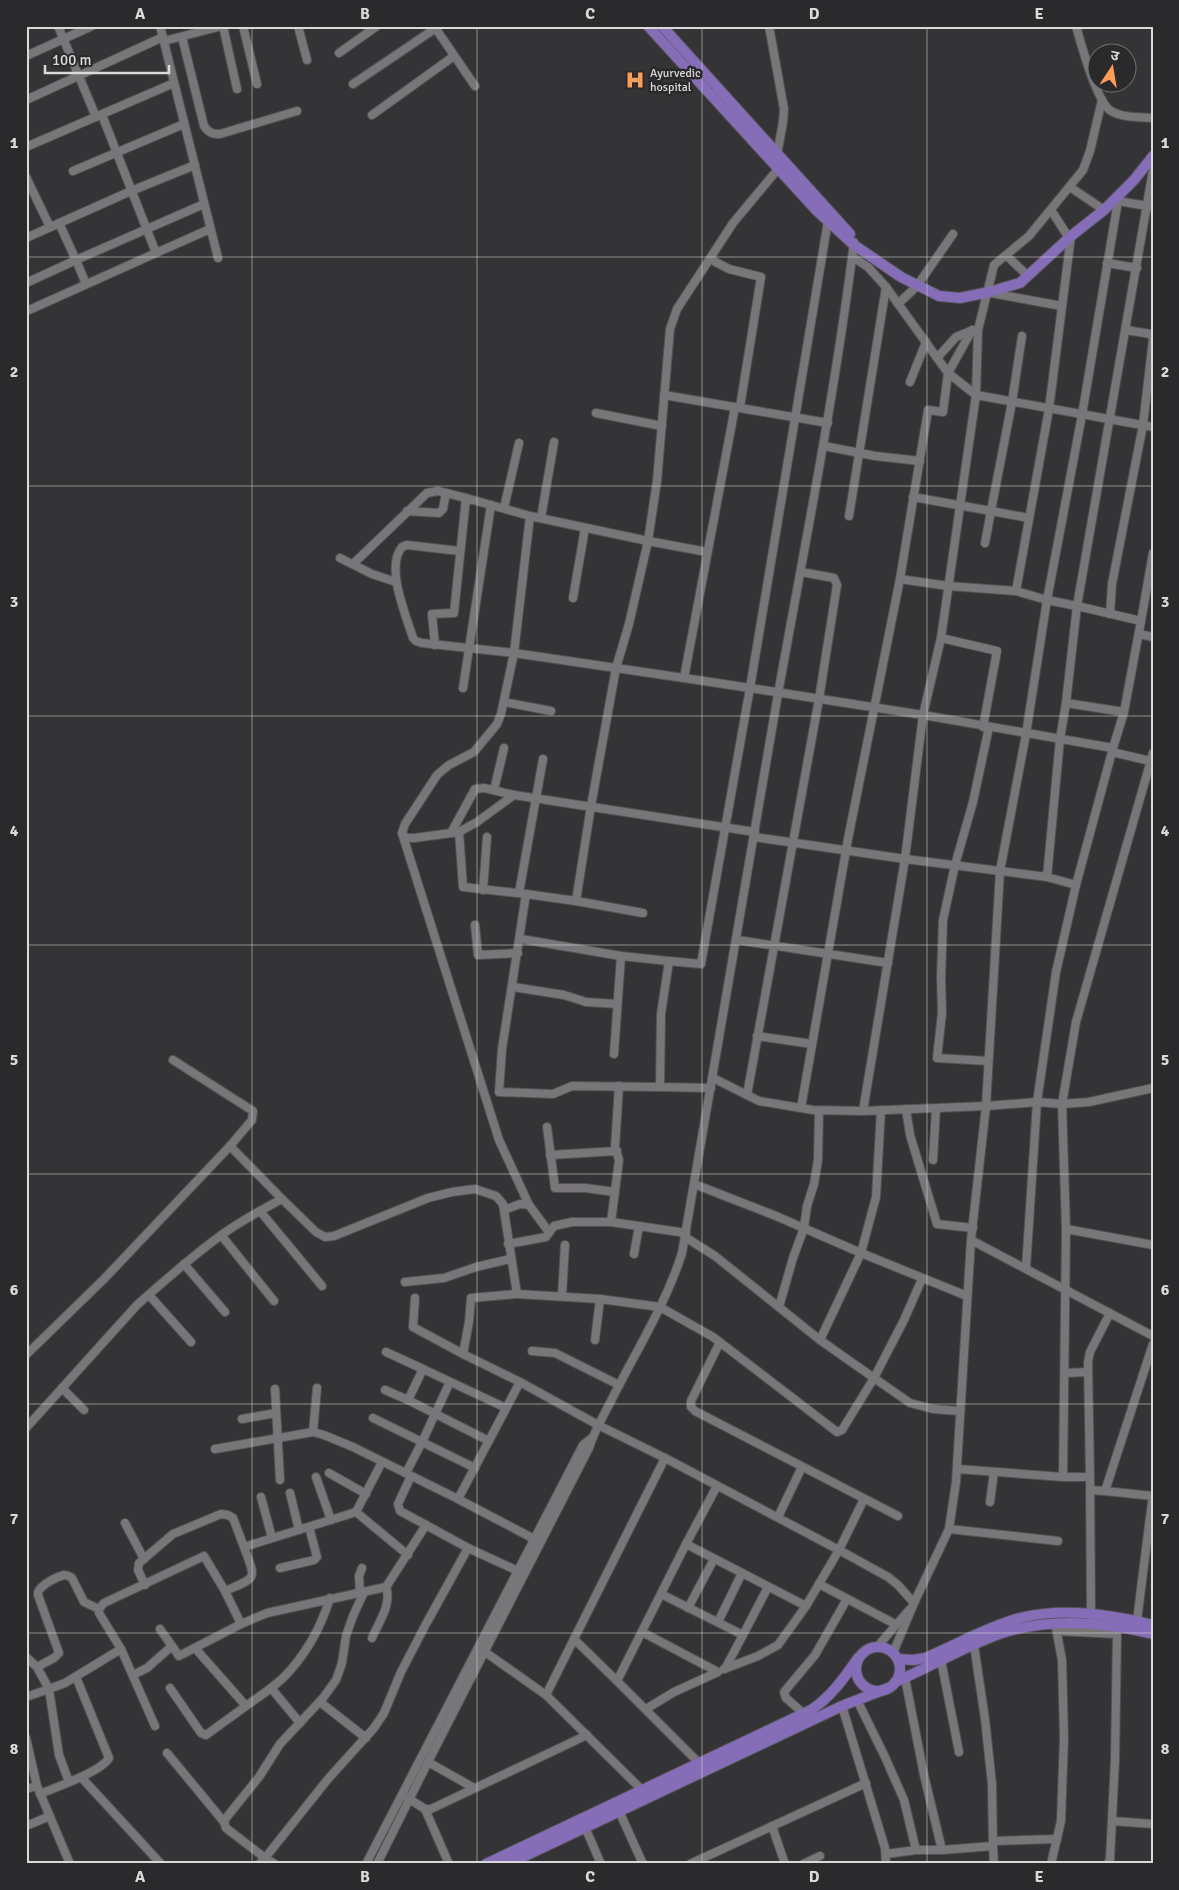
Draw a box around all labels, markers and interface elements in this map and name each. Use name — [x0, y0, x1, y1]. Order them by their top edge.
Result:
text: A — [135, 4, 146, 24]
text: B — [360, 4, 370, 24]
text: C — [585, 4, 595, 24]
text: D — [809, 4, 820, 24]
text: E — [1034, 4, 1044, 24]
scale bar — [45, 42, 169, 74]
north arrow — [1086, 42, 1136, 92]
text: उ — [1109, 47, 1121, 65]
text: 100 m — [52, 51, 92, 69]
place label: Ayurvedic hospital — [650, 66, 701, 95]
hospital icon: Ayurvedic hospital — [624, 69, 646, 91]
text: 1 — [10, 133, 19, 153]
text: 1 — [1161, 133, 1170, 153]
text: 2 — [10, 362, 18, 382]
text: 2 — [1161, 362, 1169, 382]
text: 3 — [10, 592, 18, 612]
text: 3 — [1161, 592, 1169, 612]
text: 4 — [10, 821, 19, 841]
text: 4 — [1161, 821, 1170, 841]
text: 5 — [10, 1050, 18, 1070]
text: 5 — [1161, 1050, 1169, 1070]
text: 6 — [10, 1280, 19, 1300]
text: 6 — [1161, 1280, 1170, 1300]
text: 7 — [10, 1509, 19, 1529]
text: 7 — [1161, 1509, 1170, 1529]
text: 8 — [10, 1739, 19, 1759]
text: 8 — [1161, 1739, 1170, 1759]
text: A — [135, 1867, 146, 1887]
text: B — [360, 1867, 370, 1887]
text: C — [585, 1867, 595, 1887]
text: D — [809, 1867, 820, 1887]
text: E — [1034, 1867, 1044, 1887]

